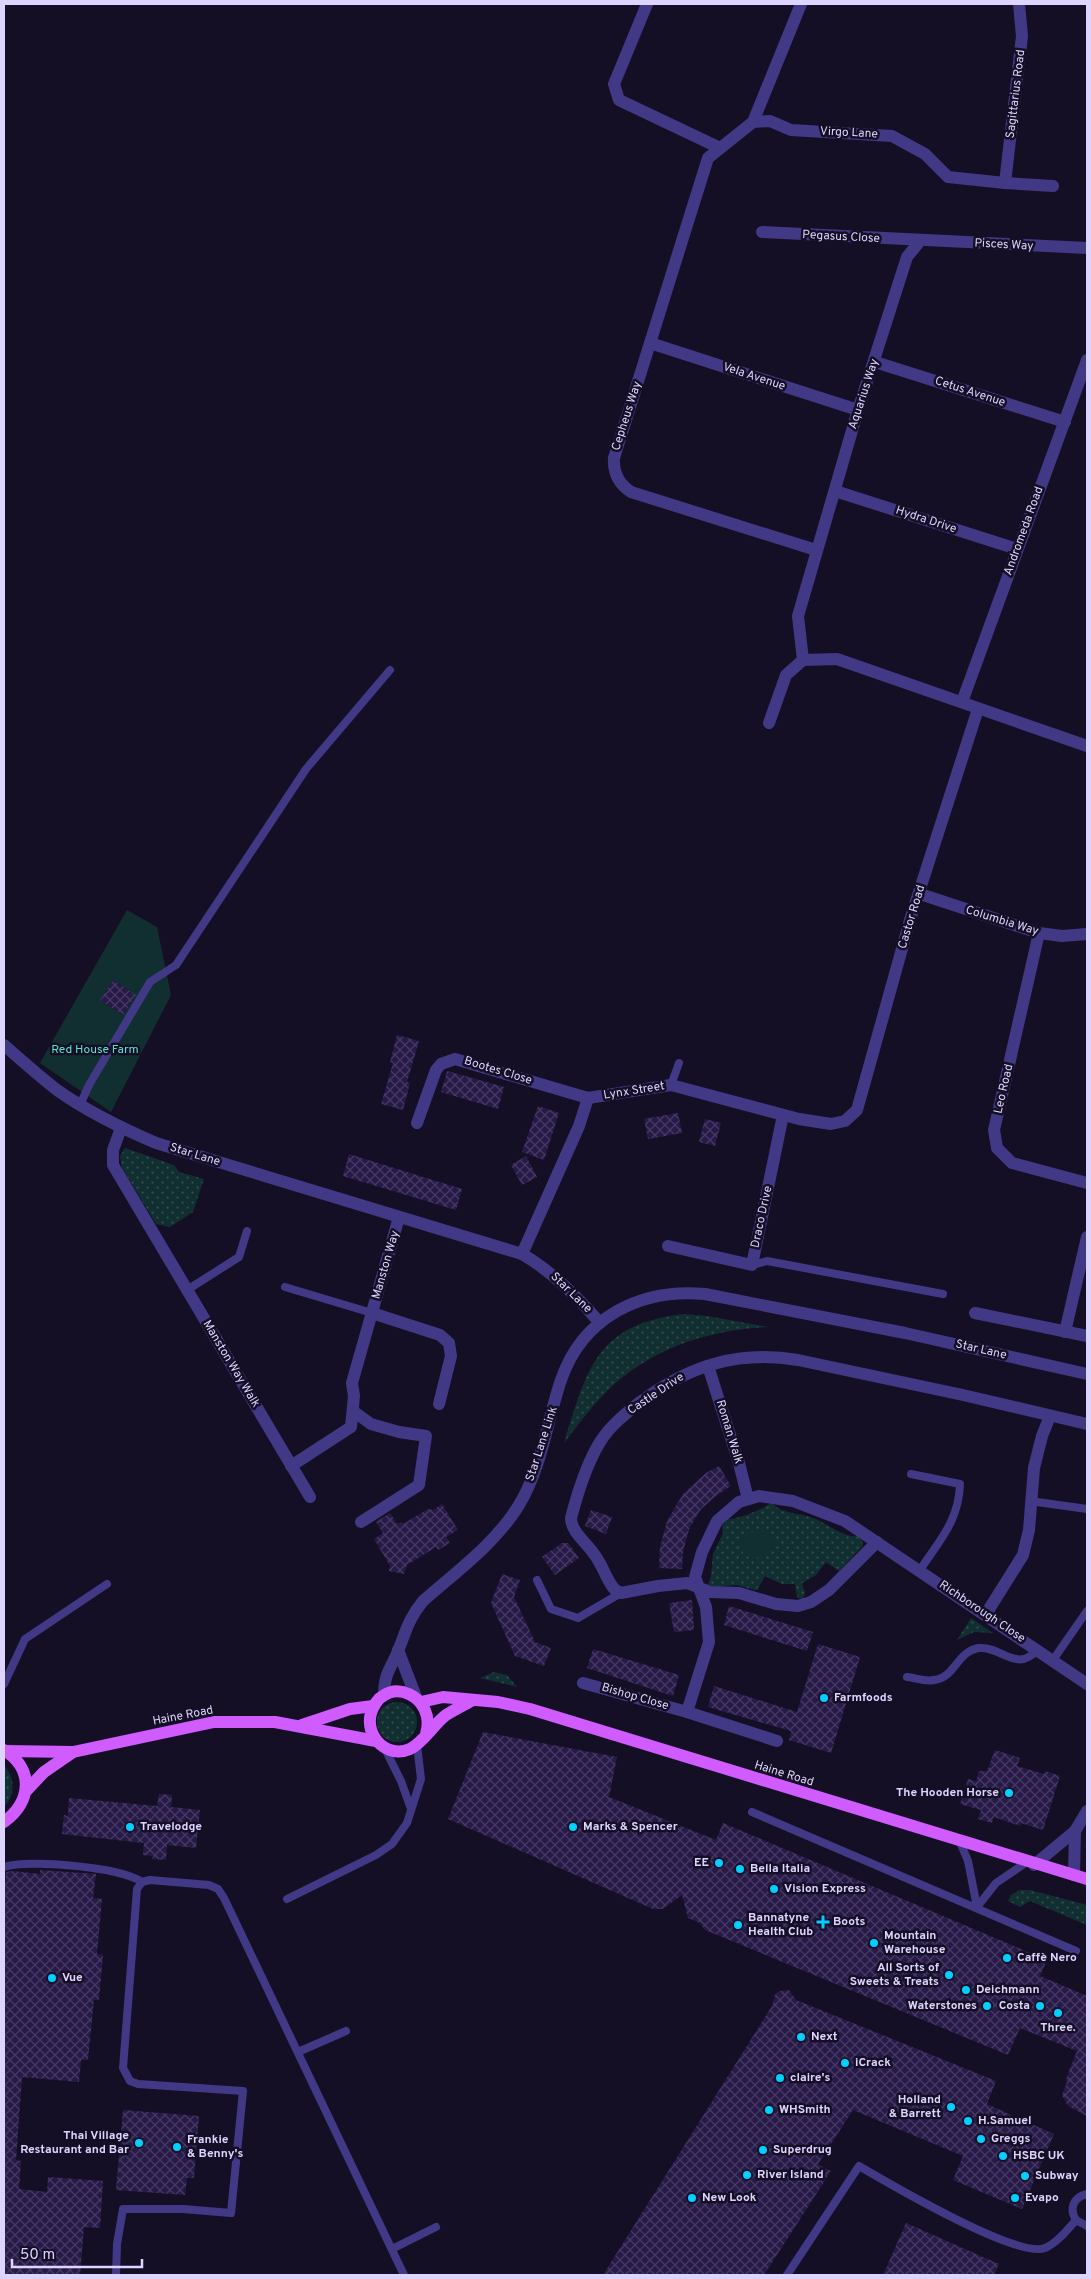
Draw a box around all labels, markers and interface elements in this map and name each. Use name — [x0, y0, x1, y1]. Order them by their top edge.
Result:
street label: Sagittarius Road — [1003, 49, 1029, 139]
street label: Virgo Lane — [820, 123, 878, 143]
street label: Pegasus Close — [802, 227, 880, 247]
street label: Pisces Way — [974, 235, 1034, 255]
street label: Aquarius Way — [845, 357, 883, 431]
street label: Vela Avenue — [721, 359, 787, 395]
street label: Cetus Avenue — [933, 373, 1007, 411]
street label: Cepheus Way — [608, 379, 646, 453]
street label: Andromeda Road — [1000, 484, 1048, 578]
street label: Hydra Drive — [893, 503, 959, 537]
street label: Castor Road — [895, 883, 929, 951]
street label: Columbia Way — [963, 902, 1041, 940]
park label: Red House Farm — [51, 1042, 139, 1058]
street label: Bootes Close — [462, 1053, 534, 1089]
street label: Leo Road — [991, 1063, 1017, 1115]
street label: Lynx Street — [602, 1078, 666, 1104]
street label: Star Lane — [168, 1140, 222, 1170]
street label: Draco Drive — [748, 1184, 776, 1250]
street label: Manston Way — [369, 1229, 403, 1301]
street label: Star Lane — [547, 1269, 595, 1317]
street label: Manston Way Walk — [199, 1317, 263, 1411]
street label: Star Lane — [954, 1336, 1008, 1364]
street label: Castle Drive — [625, 1369, 687, 1419]
street label: Roman Walk — [712, 1398, 746, 1466]
street label: Star Lane Link — [522, 1405, 562, 1483]
street label: Richborough Close — [936, 1577, 1028, 1647]
street label: Bishop Close — [600, 1680, 670, 1714]
place label: Farmfoods — [834, 1690, 893, 1706]
marker: Farmfoods — [818, 1692, 830, 1704]
street label: Haine Road — [151, 1702, 215, 1730]
street label: Haine Road — [752, 1757, 816, 1791]
place label: The Hooden Horse — [896, 1785, 999, 1801]
marker: The Hooden Horse — [1003, 1787, 1015, 1799]
place label: Travelodge — [140, 1819, 202, 1835]
place label: Marks & Spencer — [583, 1819, 678, 1835]
marker: Travelodge — [124, 1821, 136, 1833]
marker: Marks & Spencer — [567, 1821, 579, 1833]
place label: EE — [694, 1855, 709, 1871]
marker: EE — [713, 1857, 725, 1869]
place label: Bella Italia — [750, 1861, 810, 1877]
marker: Bella Italia — [734, 1863, 746, 1875]
place label: Vision Express — [784, 1881, 866, 1897]
marker: Vision Express — [768, 1883, 780, 1895]
place label: Bannatyne Health Club — [748, 1910, 813, 1940]
place label: Boots — [833, 1914, 866, 1930]
marker: Boots — [817, 1916, 829, 1928]
marker: Bannatyne Health Club — [732, 1919, 744, 1931]
place label: Mountain Warehouse — [884, 1928, 946, 1958]
marker: Mountain Warehouse — [868, 1937, 880, 1949]
place label: Caffè Nero — [1017, 1950, 1077, 1966]
marker: Caffè Nero — [1001, 1952, 1013, 1964]
place label: All Sorts of Sweets & Treats — [850, 1960, 940, 1990]
marker: All Sorts of Sweets & Treats — [943, 1969, 955, 1981]
place label: Vue — [62, 1970, 83, 1986]
marker: Vue — [46, 1972, 58, 1984]
place label: Deichmann — [976, 1982, 1040, 1998]
marker: Deichmann — [960, 1984, 972, 1996]
place label: Waterstones — [908, 1998, 977, 2014]
place label: Costa — [999, 1998, 1030, 2014]
marker: Waterstones — [981, 2000, 993, 2012]
marker: Costa — [1034, 2000, 1046, 2012]
marker: Three. — [1052, 2007, 1064, 2019]
place label: Three. — [1040, 2020, 1076, 2036]
place label: Next — [811, 2029, 838, 2045]
marker: Next — [795, 2031, 807, 2043]
place label: iCrack — [855, 2055, 891, 2071]
marker: iCrack — [839, 2057, 851, 2069]
place label: claire's — [790, 2070, 830, 2086]
marker: claire's — [774, 2072, 786, 2084]
place label: Holland & Barrett — [889, 2092, 941, 2122]
marker: Holland & Barrett — [945, 2101, 957, 2113]
place label: WHSmith — [779, 2102, 831, 2118]
marker: WHSmith — [763, 2104, 775, 2116]
place label: H.Samuel — [978, 2113, 1031, 2129]
marker: H.Samuel — [962, 2115, 974, 2127]
place label: Thai Village Restaurant and Bar — [20, 2128, 129, 2158]
place label: Greggs — [991, 2131, 1031, 2147]
place label: Frankie & Benny's — [187, 2132, 244, 2162]
marker: Greggs — [975, 2133, 987, 2145]
marker: Thai Village Restaurant and Bar — [133, 2137, 145, 2149]
marker: Frankie & Benny's — [171, 2141, 183, 2153]
place label: Superdrug — [773, 2142, 832, 2158]
marker: Superdrug — [757, 2144, 769, 2156]
place label: HSBC UK — [1013, 2148, 1065, 2164]
marker: HSBC UK — [997, 2150, 1009, 2162]
place label: River Island — [757, 2167, 824, 2183]
place label: Subway — [1035, 2168, 1079, 2184]
marker: River Island — [741, 2169, 753, 2181]
marker: Subway — [1019, 2170, 1031, 2182]
place label: New Look — [702, 2190, 757, 2206]
place label: Evapo — [1025, 2190, 1059, 2206]
marker: New Look — [686, 2192, 698, 2204]
marker: Evapo — [1009, 2192, 1021, 2204]
scale bar — [12, 2236, 142, 2268]
text: 50 m — [20, 2246, 55, 2265]

